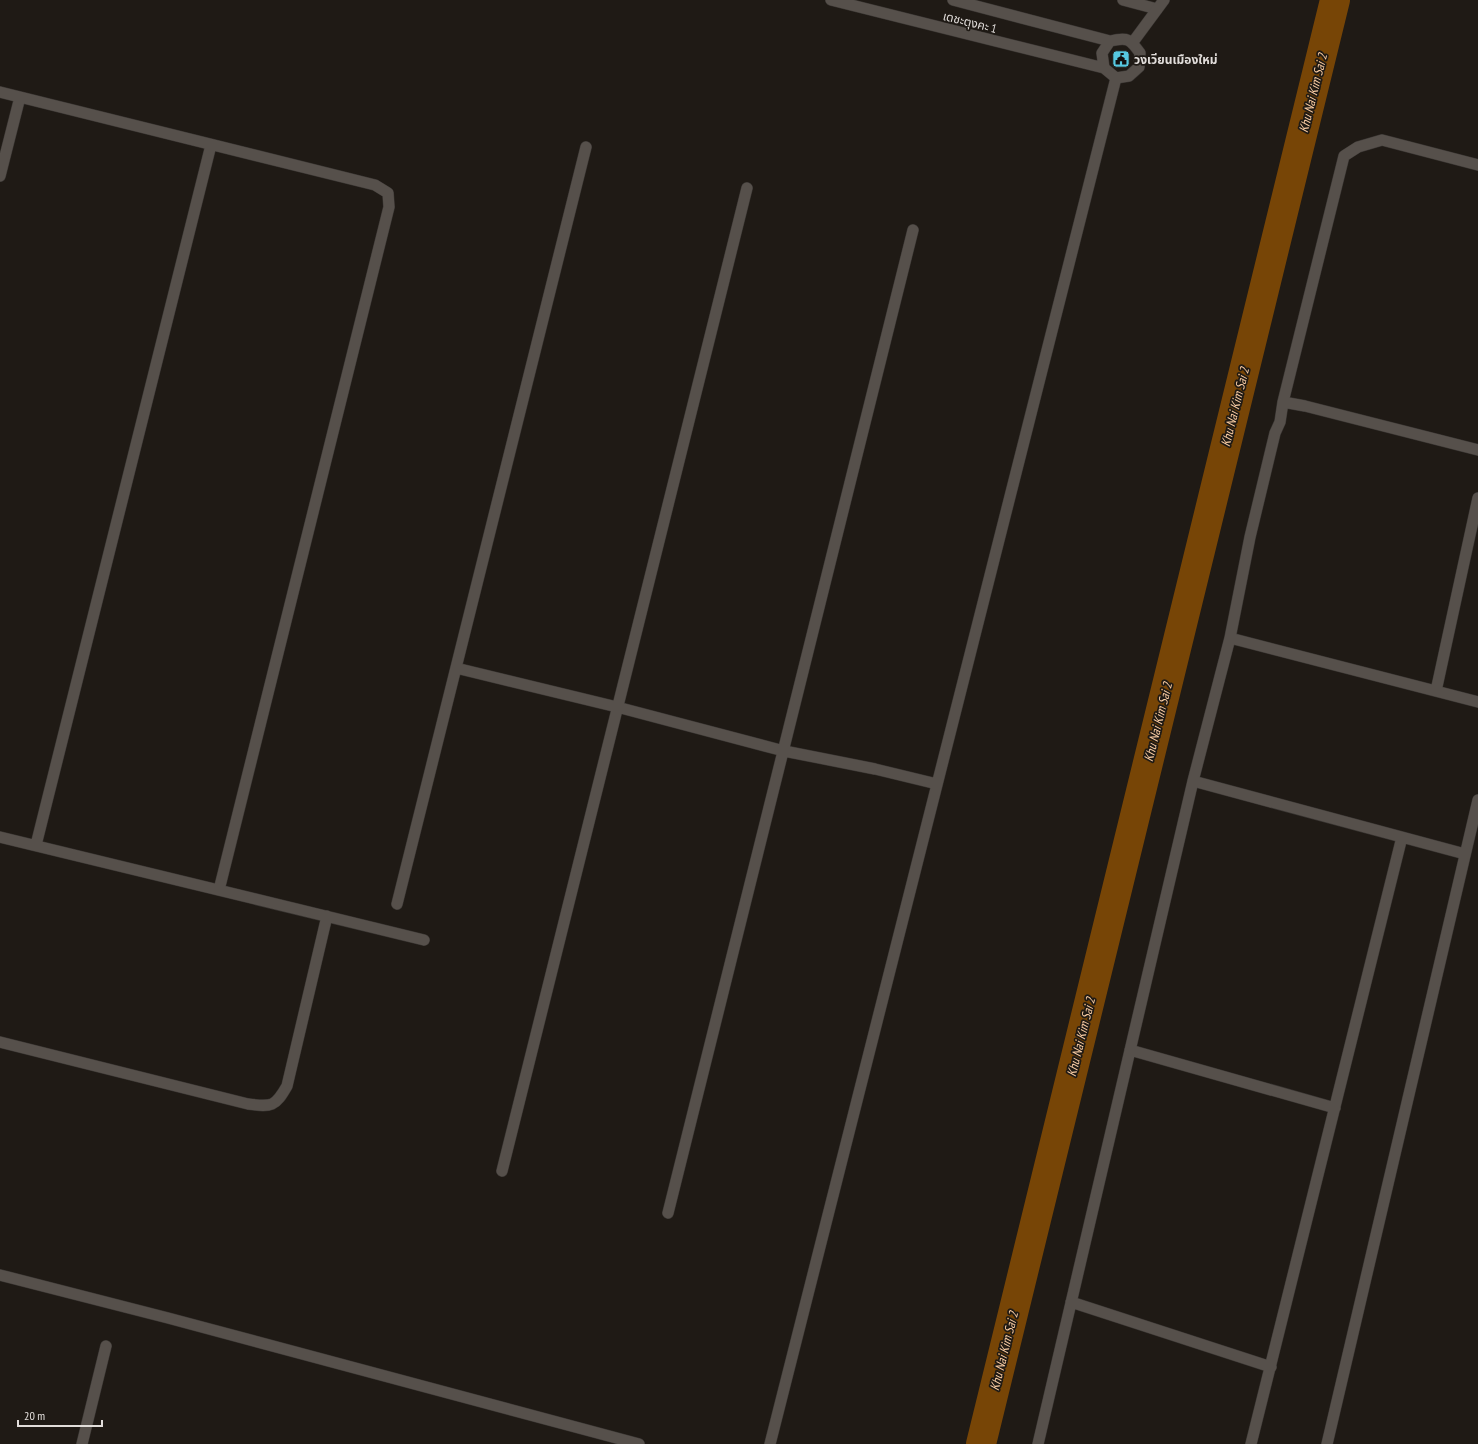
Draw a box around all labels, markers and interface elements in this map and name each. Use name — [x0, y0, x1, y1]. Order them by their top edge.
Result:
street label: เดชะตุงคะ 1 — [942, 8, 998, 36]
public building icon: วงเวียนเมืองใหม่ — [1111, 49, 1131, 69]
water label: Khu Nai Kim Sai 2 — [1295, 51, 1331, 134]
place label: วงเวียนเมืองใหม่ — [1134, 52, 1218, 67]
water label: Khu Nai Kim Sai 2 — [1217, 365, 1253, 448]
water label: Khu Nai Kim Sai 2 — [1140, 680, 1176, 763]
water label: Khu Nai Kim Sai 2 — [1063, 995, 1099, 1078]
water label: Khu Nai Kim Sai 2 — [986, 1309, 1022, 1392]
scale bar — [18, 1402, 102, 1428]
text: 20 m — [24, 1408, 45, 1423]

